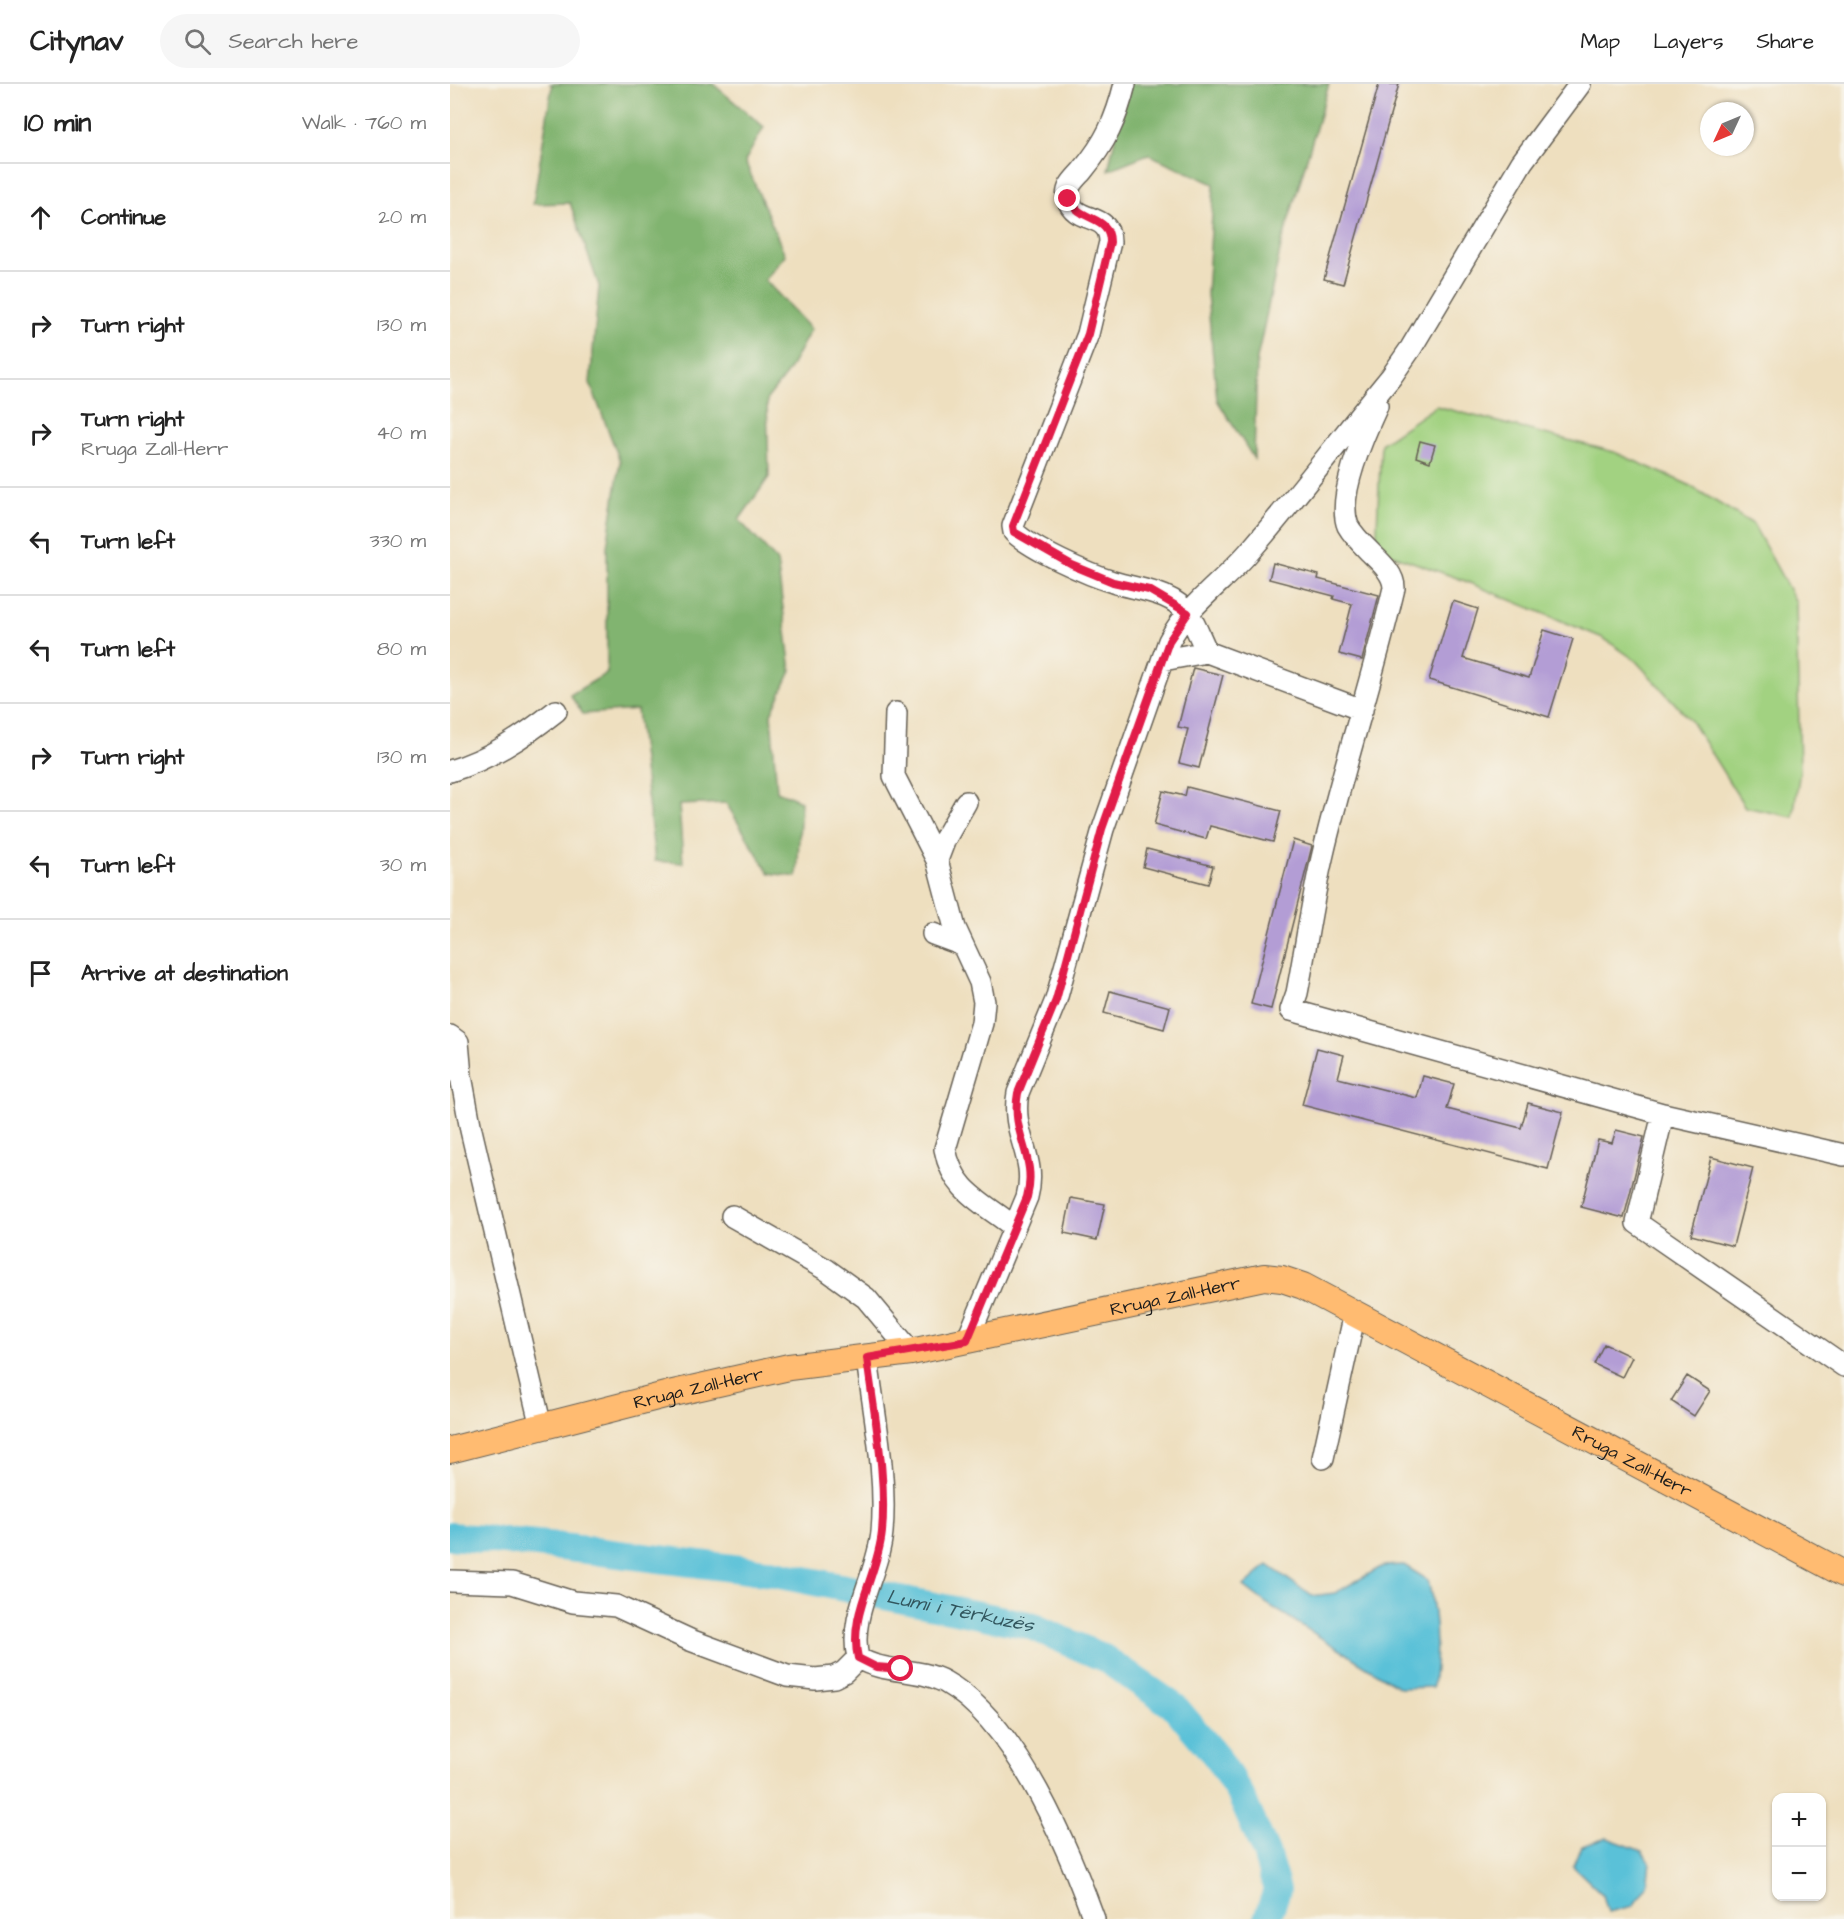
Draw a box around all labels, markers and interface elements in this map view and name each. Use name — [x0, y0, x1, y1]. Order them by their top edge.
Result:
search box — [160, 14, 580, 68]
text: Citynav — [30, 22, 124, 61]
icon: search — [181, 25, 214, 58]
text: Search here — [229, 26, 358, 57]
text: Map — [1580, 27, 1620, 56]
text: Layers — [1653, 27, 1723, 56]
text: Share — [1756, 27, 1814, 56]
north arrow — [1700, 102, 1754, 156]
text: 10 min — [24, 105, 91, 141]
text: Walk · 760 m — [302, 109, 426, 137]
route end — [1054, 185, 1080, 211]
icon: ahead — [24, 201, 57, 234]
text: Continue — [81, 202, 166, 233]
text: 20 m — [378, 203, 426, 231]
icon: right — [24, 309, 57, 342]
text: Turn right — [81, 310, 184, 341]
text: 130 m — [377, 311, 426, 339]
text: Turn right — [81, 404, 184, 435]
icon: right — [24, 417, 57, 450]
text: 40 m — [376, 419, 426, 447]
text: Rruga Zall-Herr — [81, 435, 228, 463]
icon: left — [24, 525, 57, 558]
text: Turn left — [81, 526, 175, 557]
text: 330 m — [369, 527, 426, 555]
icon: left — [24, 633, 57, 666]
text: Turn left — [81, 634, 175, 665]
text: 80 m — [377, 635, 426, 663]
icon: right — [24, 741, 57, 774]
text: Turn right — [81, 742, 184, 773]
text: 130 m — [377, 743, 426, 771]
icon: left — [24, 849, 57, 882]
text: Turn left — [81, 850, 175, 881]
text: 30 m — [380, 851, 426, 879]
icon: arrive — [24, 957, 57, 990]
text: Arrive at destination — [81, 958, 288, 989]
street label: Rruga Zall-Herr — [1108, 1270, 1243, 1322]
street label: Rruga Zall-Herr — [631, 1361, 766, 1415]
street label: Rruga Zall-Herr — [1568, 1419, 1697, 1503]
water label: Lumi i Tërkuzës — [884, 1583, 1037, 1640]
route start — [887, 1655, 913, 1681]
map controls — [1772, 1793, 1826, 1901]
button: + — [1772, 1793, 1826, 1847]
button: − — [1772, 1847, 1826, 1901]

